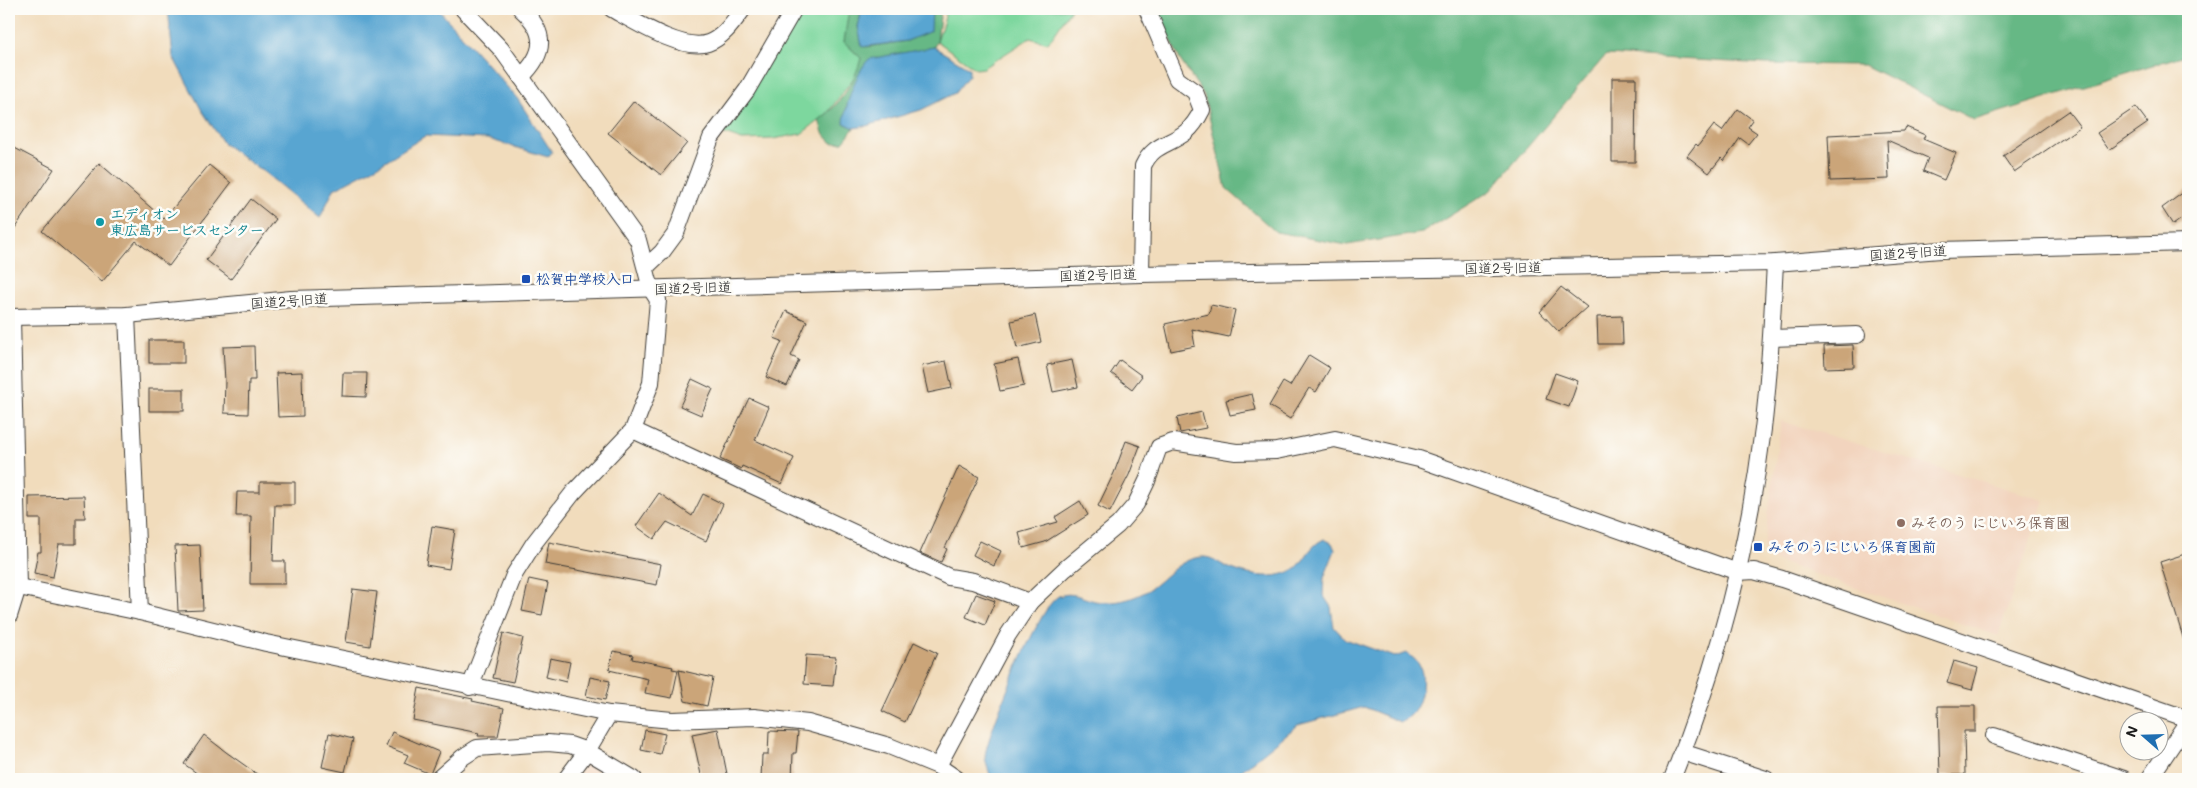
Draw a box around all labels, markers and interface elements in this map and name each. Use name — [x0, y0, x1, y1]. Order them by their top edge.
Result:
place label: エディオン 東広島サービスセンター — [110, 204, 264, 239]
marker: エディオン 東広島サービスセンター — [94, 216, 106, 228]
street label: 国道2号旧道 — [1868, 240, 1947, 265]
street label: 国道2号旧道 — [1464, 257, 1542, 278]
street label: 国道2号旧道 — [1059, 264, 1137, 285]
place label: 松賀中学校入口 — [536, 269, 634, 288]
marker: 松賀中学校入口 — [520, 273, 532, 285]
street label: 国道2号旧道 — [654, 277, 732, 298]
street label: 国道2号旧道 — [249, 288, 328, 313]
place label: みそのう にじいろ保育園 — [1911, 513, 2070, 532]
marker: みそのう にじいろ保育園 — [1895, 517, 1907, 529]
place label: みそのうにじいろ保育園前 — [1768, 537, 1936, 556]
marker: みそのうにじいろ保育園前 — [1752, 541, 1764, 553]
north arrow — [2120, 710, 2170, 760]
text: N — [2121, 723, 2142, 740]

